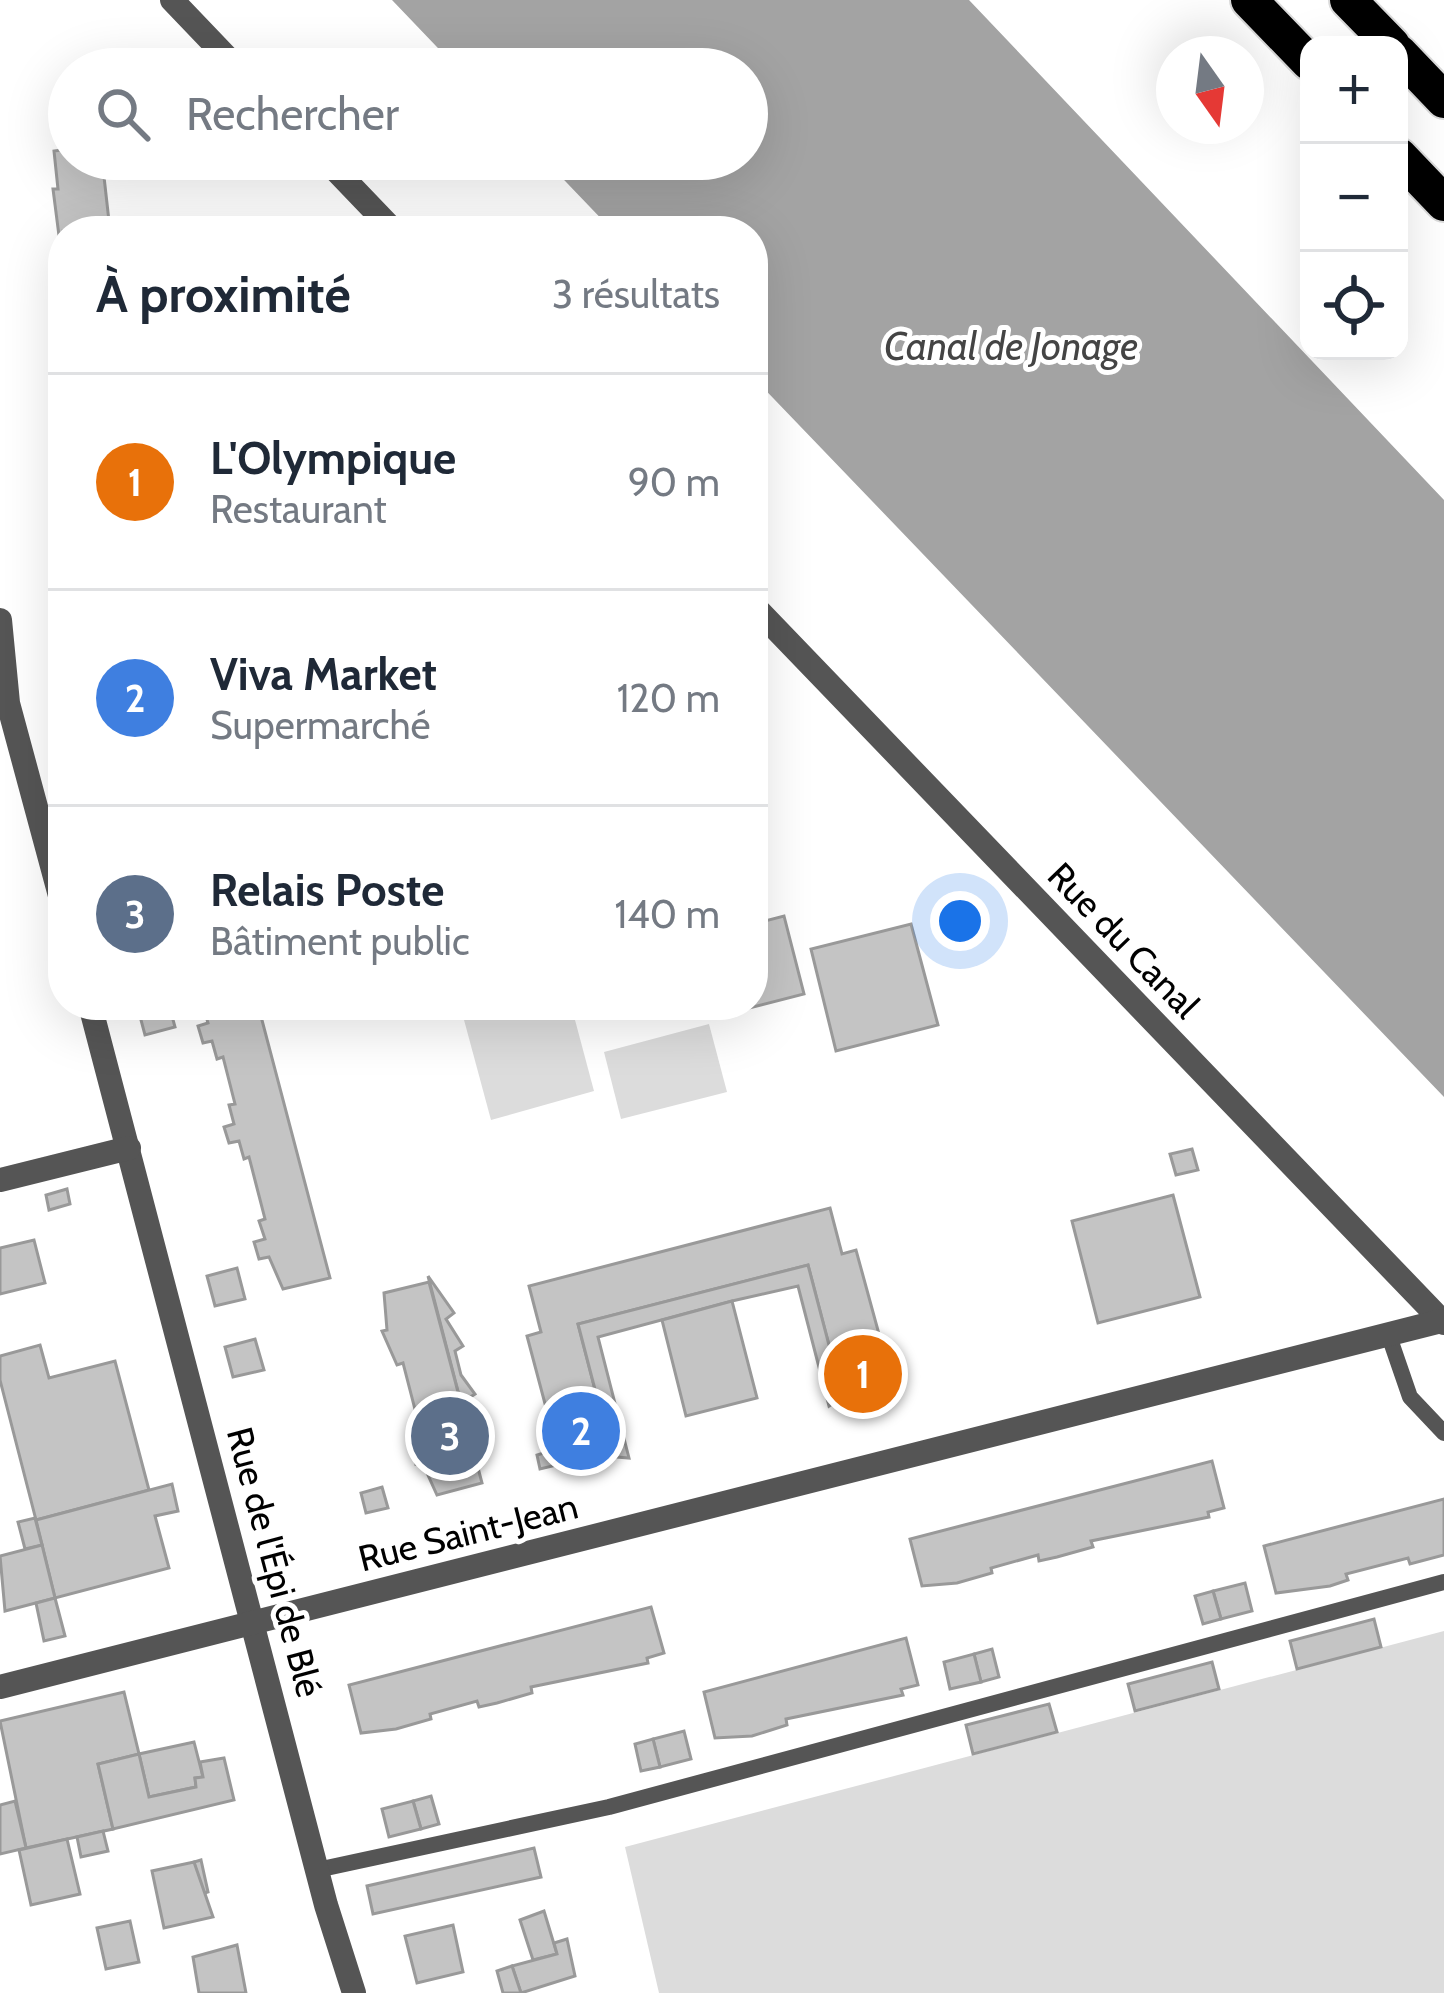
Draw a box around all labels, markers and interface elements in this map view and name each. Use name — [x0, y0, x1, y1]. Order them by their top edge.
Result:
north arrow — [1156, 36, 1264, 144]
map controls — [1300, 36, 1408, 360]
button: + — [1300, 36, 1408, 144]
search box — [48, 48, 768, 180]
icon: search — [90, 81, 156, 147]
text: Rechercher — [186, 87, 399, 141]
button: − — [1300, 144, 1408, 252]
button: locate — [1300, 252, 1408, 360]
text: À proximité — [96, 263, 351, 325]
text: 3 résultats — [552, 270, 720, 318]
water label: Canal de Jonage — [884, 322, 1138, 370]
text: L'Olympique — [210, 431, 456, 485]
text: 1 — [128, 458, 142, 506]
text: 90 m — [628, 458, 720, 506]
text: Restaurant — [210, 485, 387, 533]
text: Viva Market — [210, 647, 437, 701]
text: 2 — [125, 674, 145, 722]
text: 120 m — [617, 674, 720, 722]
text: Supermarché — [210, 701, 431, 749]
street label: Rue du Canal — [1039, 853, 1209, 1027]
text: Relais Poste — [210, 863, 444, 917]
text: 3 — [124, 890, 146, 938]
text: 140 m — [615, 890, 720, 938]
your location — [930, 891, 990, 951]
text: Bâtiment public — [210, 917, 470, 965]
pin: 1 — [824, 1329, 902, 1419]
pin: 2 — [542, 1386, 620, 1476]
pin: 3 — [411, 1391, 489, 1481]
street label: Rue de l'Épi de Blé — [218, 1422, 332, 1702]
street label: Rue Saint-Jean — [354, 1484, 582, 1580]

